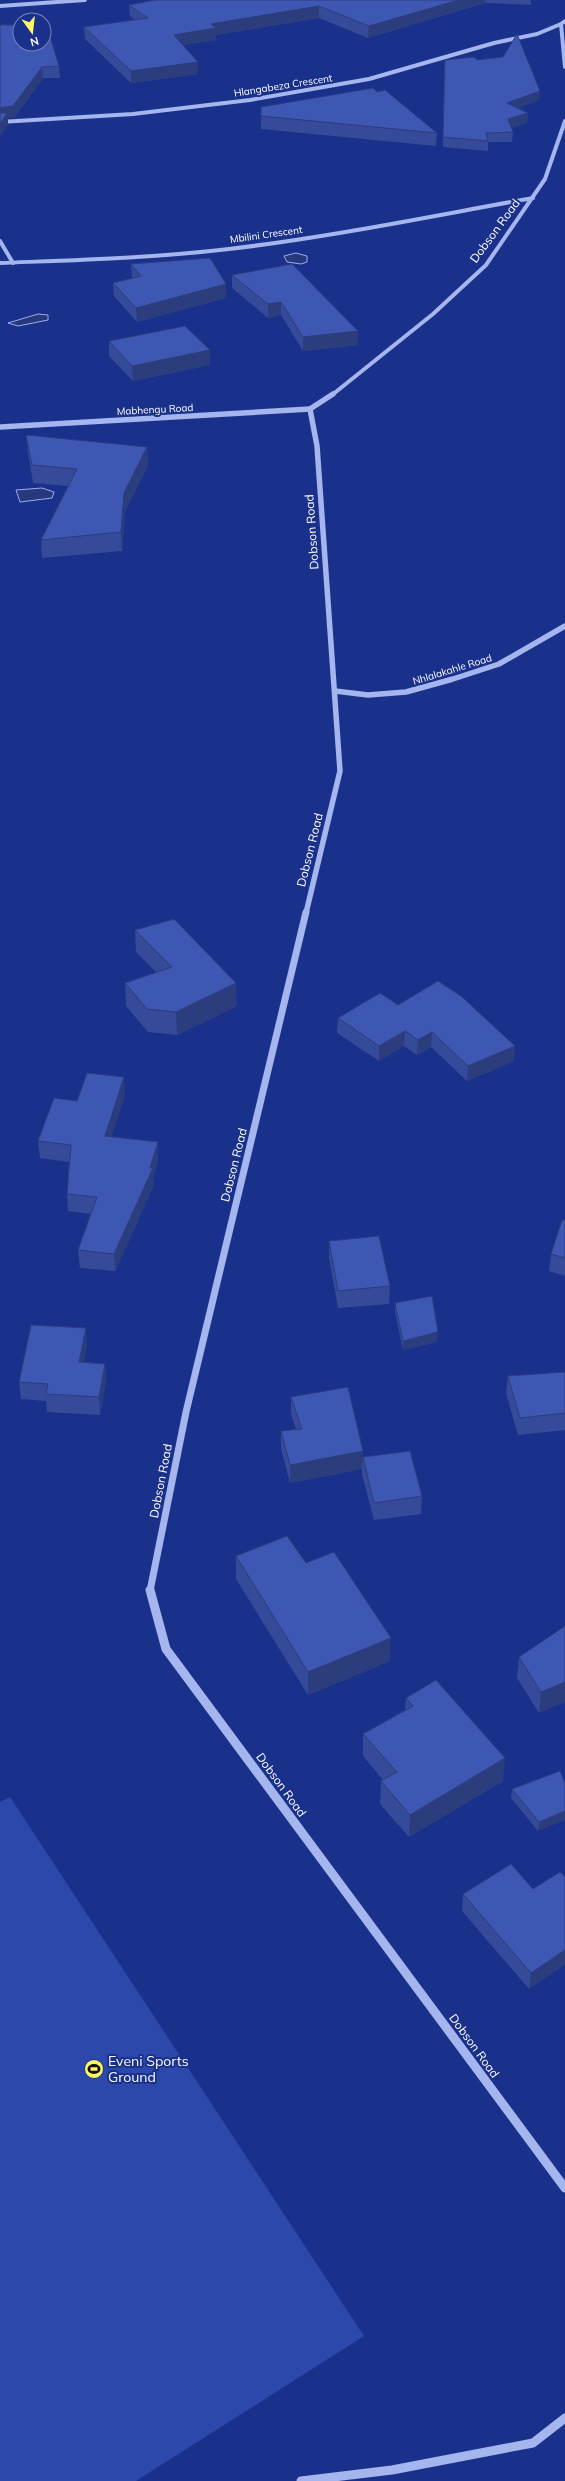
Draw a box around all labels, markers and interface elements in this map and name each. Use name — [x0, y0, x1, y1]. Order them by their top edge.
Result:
north arrow — [12, 12, 52, 52]
text: N — [29, 34, 40, 49]
street label: Hlangabeza Crescent — [233, 71, 334, 100]
street label: Dobson Road — [466, 196, 523, 266]
street label: Mbilini Crescent — [229, 223, 304, 246]
street label: Mabhengu Road — [116, 401, 194, 418]
street label: Dobson Road — [301, 494, 322, 570]
street label: Nhlalakahle Road — [411, 651, 493, 688]
street label: Dobson Road — [293, 811, 326, 888]
street label: Dobson Road — [217, 1126, 250, 1203]
street label: Dobson Road — [146, 1442, 175, 1519]
street label: Dobson Road — [253, 1750, 310, 1820]
street label: Dobson Road — [446, 2011, 503, 2081]
place label: Eveni Sports Ground — [108, 2052, 189, 2086]
sports icon: Eveni Sports Ground — [83, 2058, 105, 2080]

